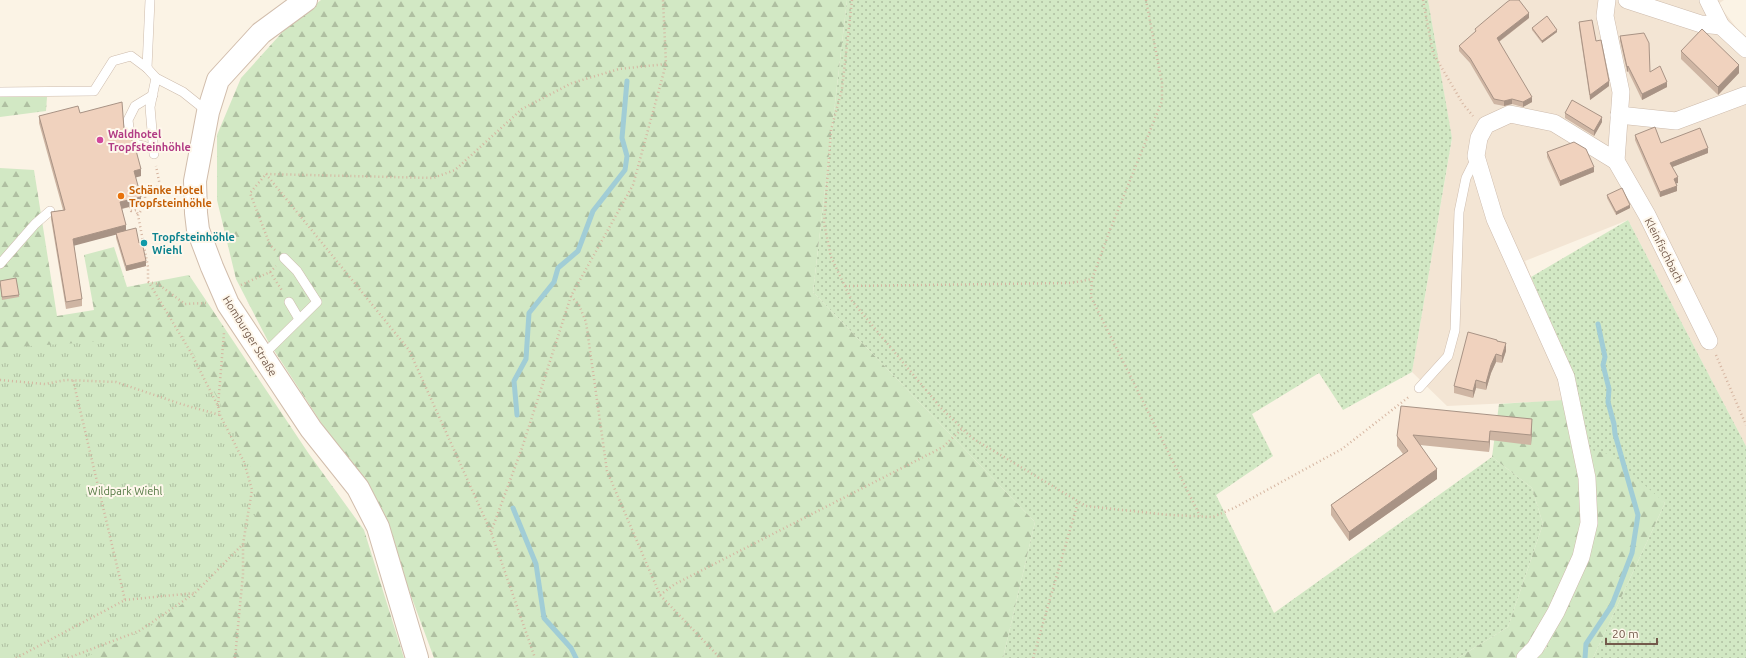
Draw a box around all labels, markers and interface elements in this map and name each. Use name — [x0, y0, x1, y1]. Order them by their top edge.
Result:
place label: Waldhotel Tropfsteinhöhle — [108, 128, 191, 153]
marker: Waldhotel Tropfsteinhöhle — [95, 135, 105, 145]
place label: Schänke Hotel Tropfsteinhöhle — [129, 184, 212, 209]
marker: Schänke Hotel Tropfsteinhöhle — [116, 191, 126, 201]
street label: Kleinfischbach — [1643, 216, 1685, 284]
place label: Tropfsteinhöhle Wiehl — [152, 231, 235, 256]
marker: Tropfsteinhöhle Wiehl — [139, 238, 149, 248]
street label: Homburger Straße — [220, 294, 280, 378]
park label: Wildpark Wiehl — [87, 485, 163, 497]
scale bar — [1606, 620, 1657, 646]
text: 20 m — [1612, 627, 1639, 640]

